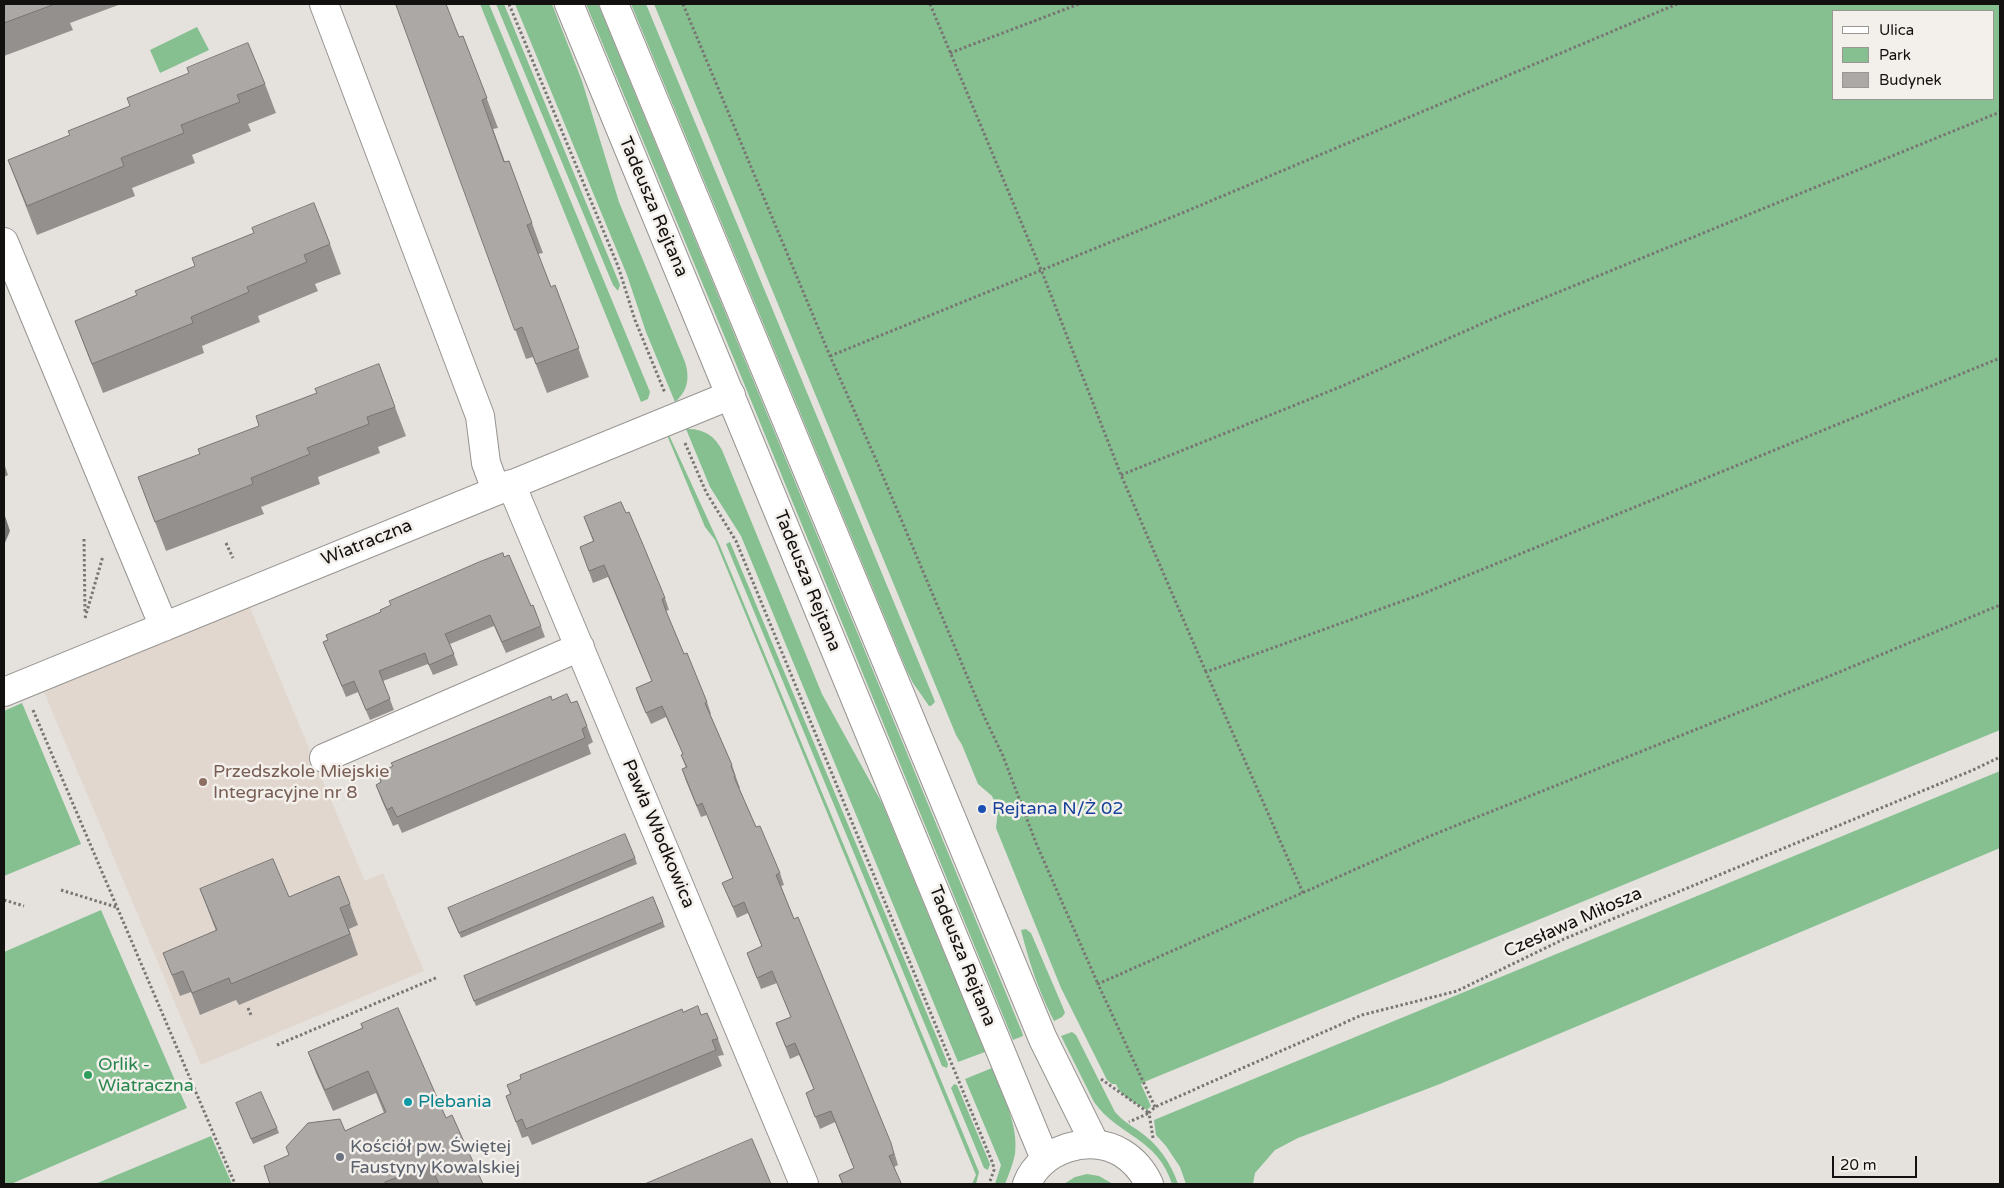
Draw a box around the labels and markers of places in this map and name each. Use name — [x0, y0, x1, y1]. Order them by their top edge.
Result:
place label: Przedszkole Miejskie Integracyjne nr 8 — [213, 761, 389, 804]
marker: Przedszkole Miejskie Integracyjne nr 8 — [197, 776, 209, 788]
place label: Rejtana N/Ż 02 — [992, 798, 1124, 820]
marker: Rejtana N/Ż 02 — [976, 803, 988, 815]
place label: Orlik - Wiatraczna — [98, 1054, 194, 1096]
marker: Orlik - Wiatraczna — [82, 1069, 94, 1081]
place label: Plebania — [418, 1091, 492, 1113]
marker: Plebania — [402, 1096, 414, 1108]
place label: Kościół pw. Świętej Faustyny Kowalskiej — [350, 1136, 520, 1178]
marker: Kościół pw. Świętej Faustyny Kowalskiej — [334, 1151, 346, 1163]

